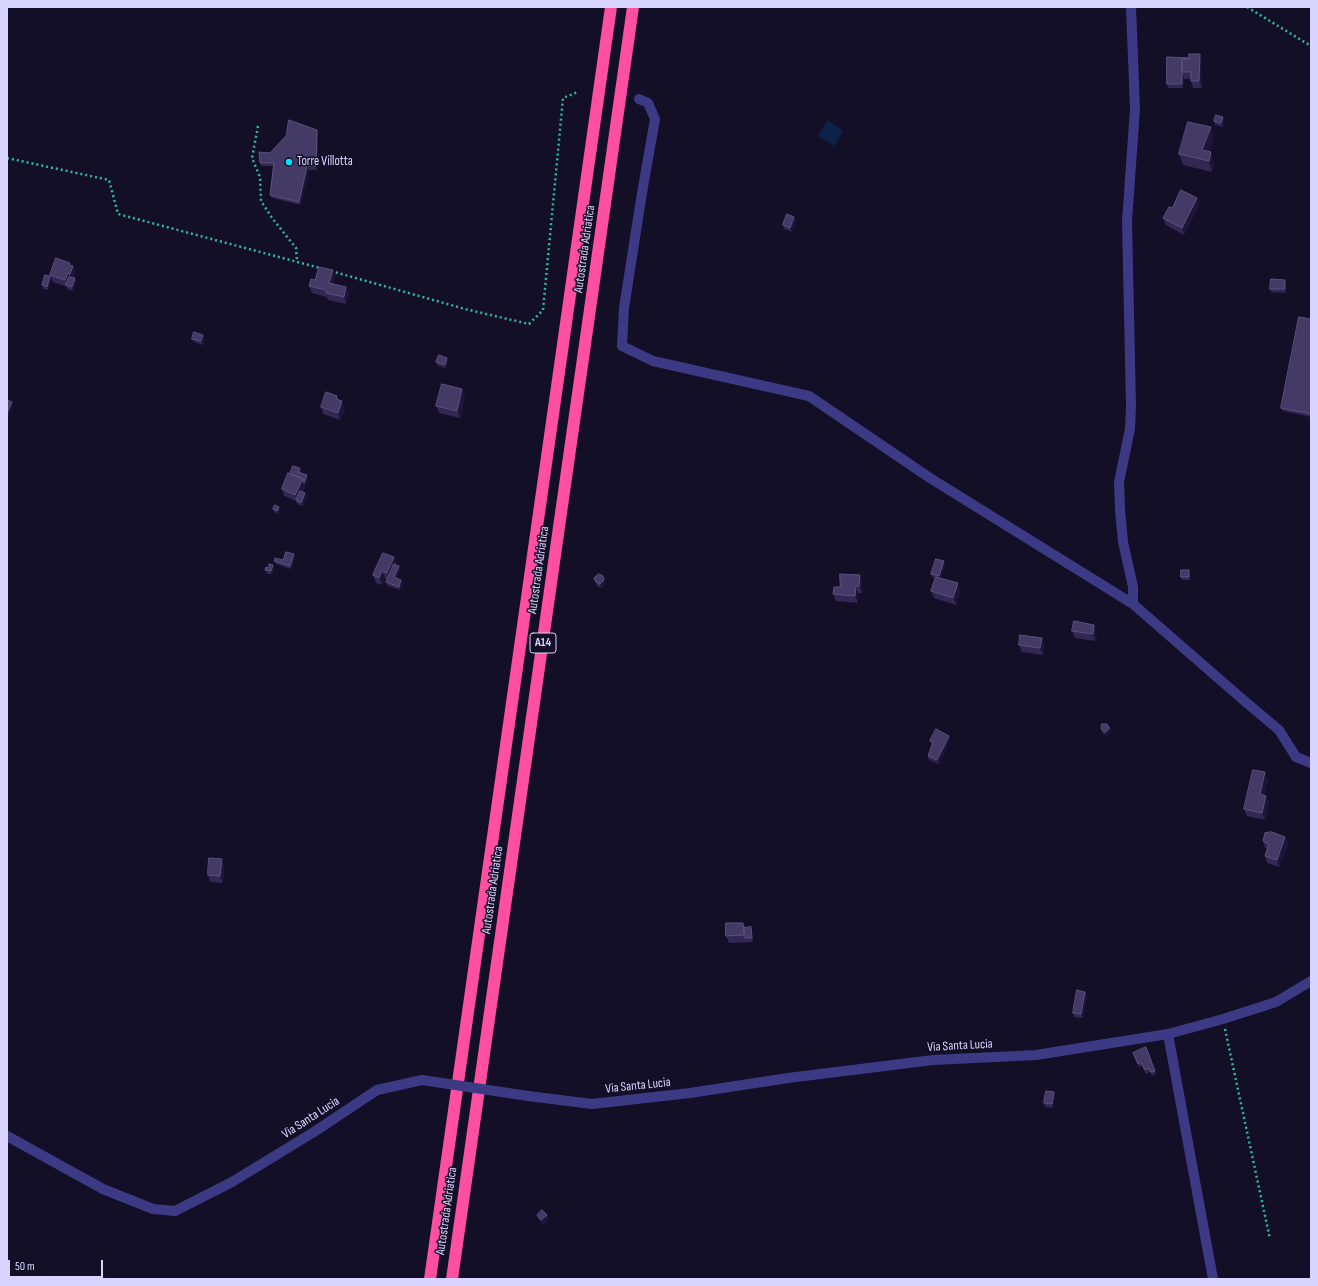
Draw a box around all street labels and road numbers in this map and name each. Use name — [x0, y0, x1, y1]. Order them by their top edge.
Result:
street label: Autostrada Adriatica — [571, 204, 599, 294]
street label: Autostrada Adriatica — [525, 525, 553, 615]
road number: A14 — [530, 633, 556, 653]
street label: Autostrada Adriatica — [479, 845, 507, 935]
street label: Via Santa Lucia — [927, 1036, 993, 1056]
street label: Via Santa Lucia — [605, 1075, 671, 1097]
street label: Via Santa Lucia — [279, 1094, 343, 1142]
street label: Autostrada Adriatica — [433, 1166, 461, 1256]

